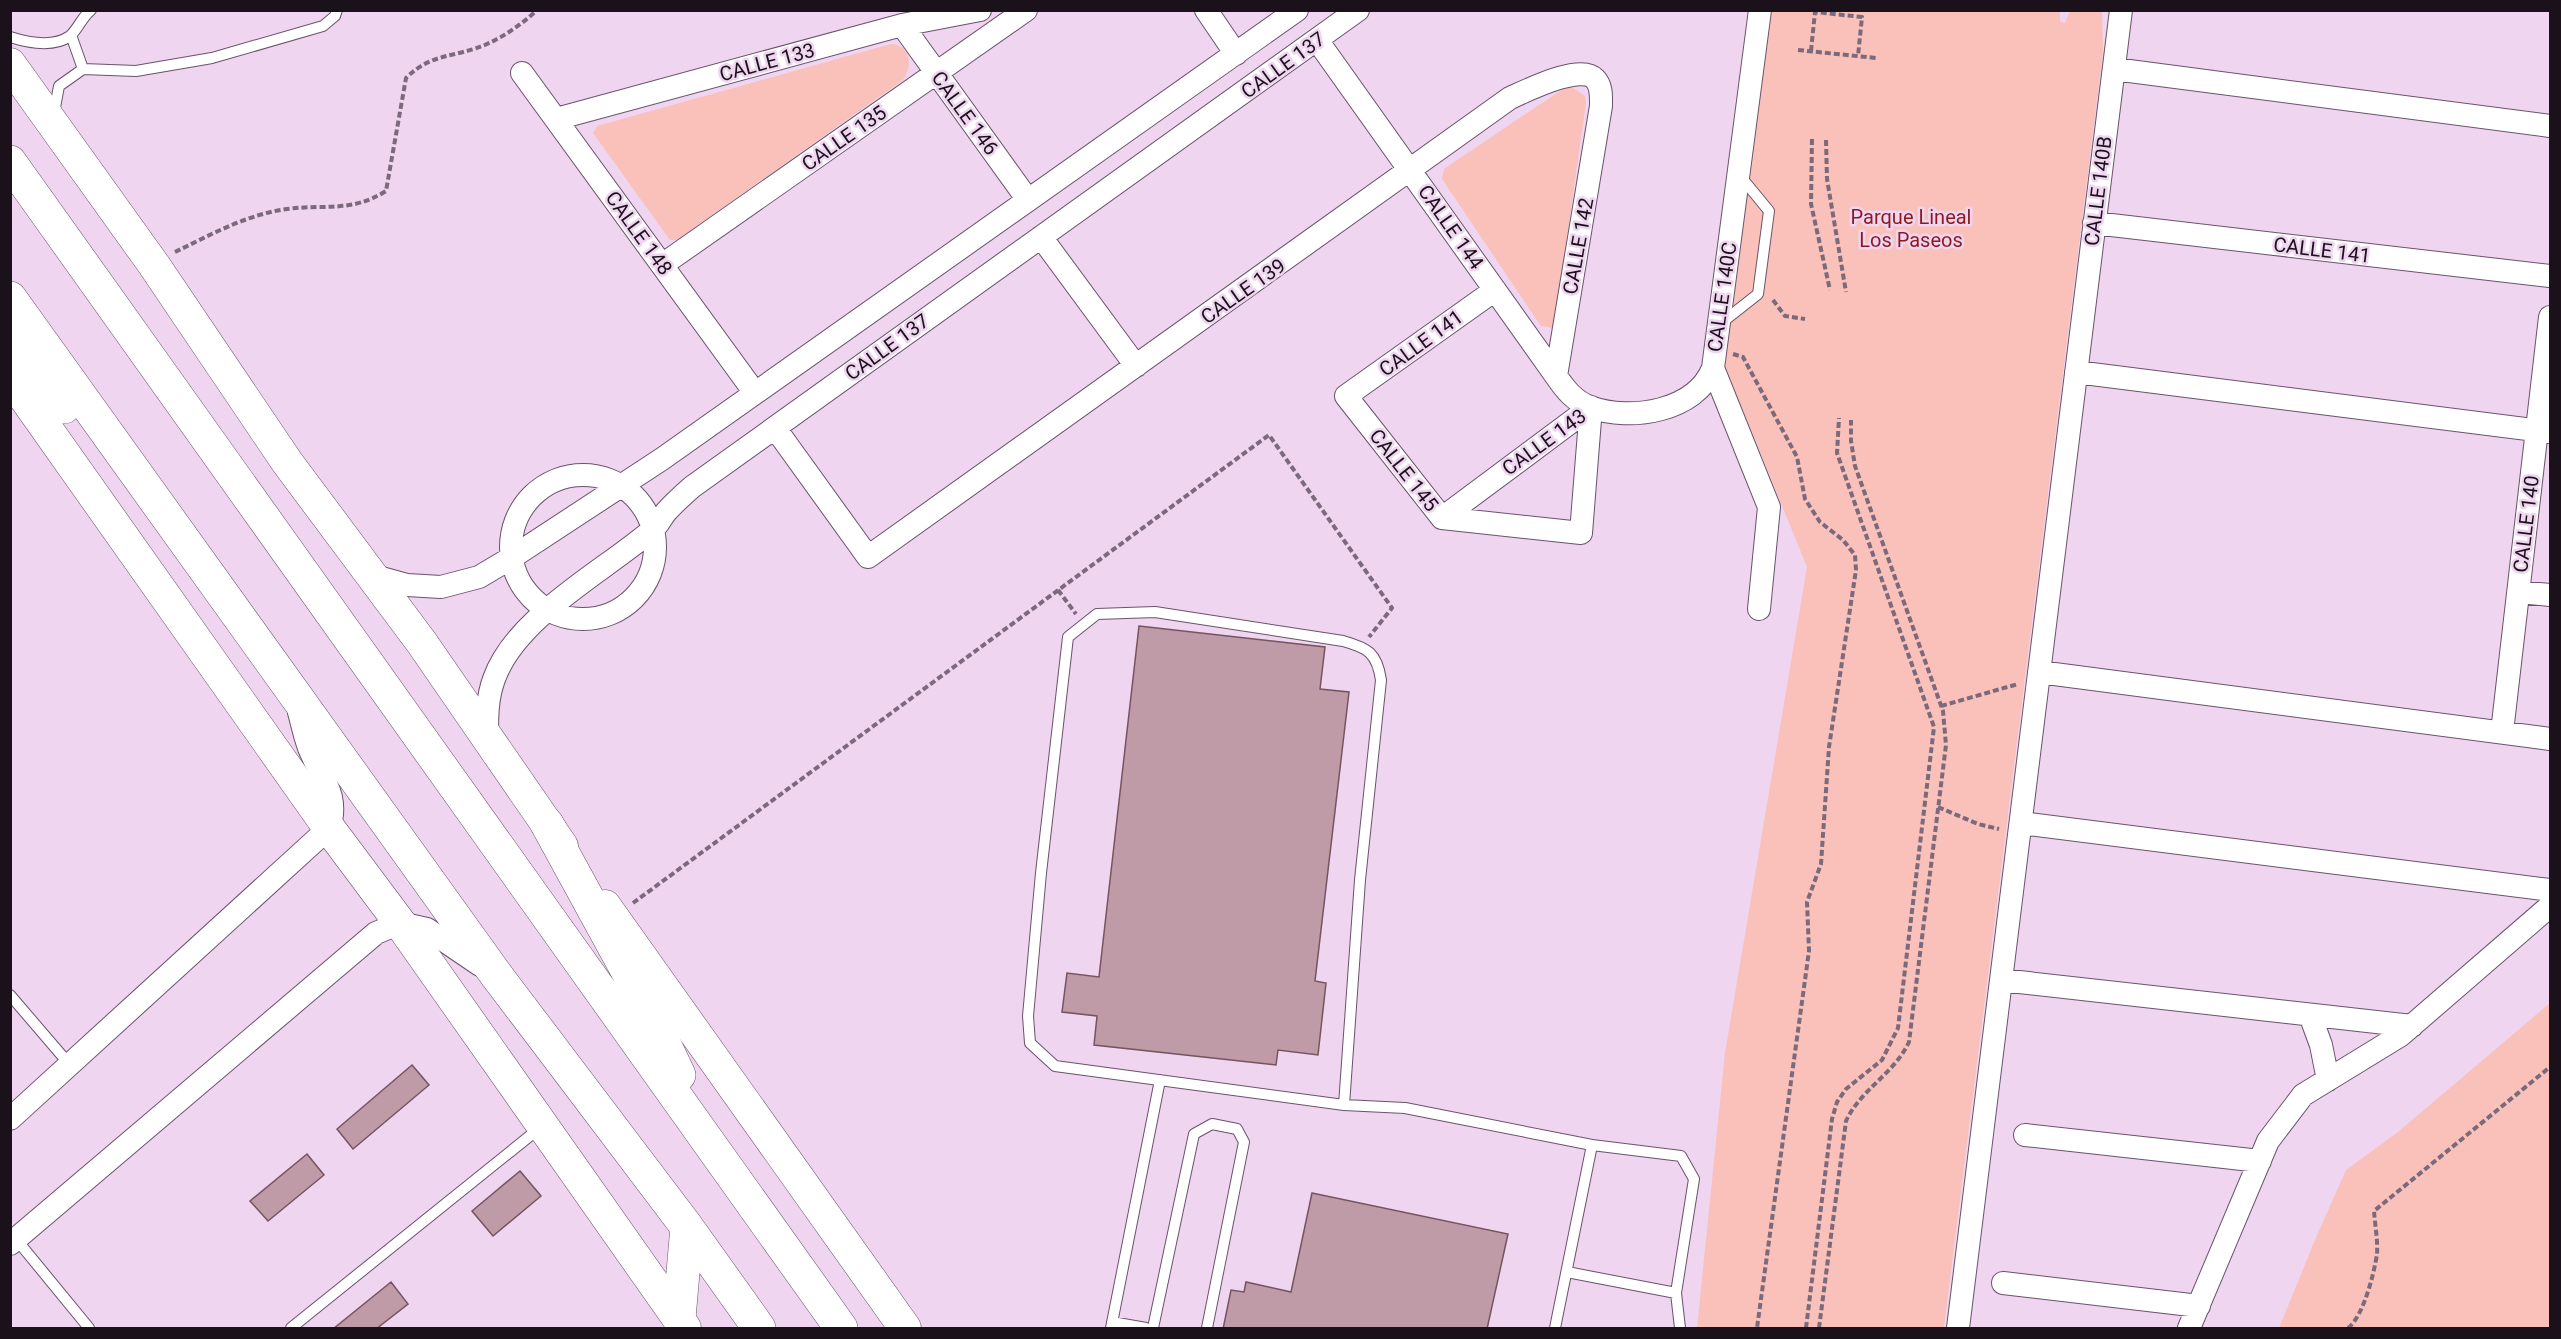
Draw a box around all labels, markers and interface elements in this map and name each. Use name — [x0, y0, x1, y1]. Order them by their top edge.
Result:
street label: CALLE 137 — [1236, 27, 1330, 103]
street label: CALLE 133 — [717, 38, 817, 86]
street label: CALLE 146 — [927, 66, 1003, 160]
street label: CALLE 135 — [797, 100, 891, 176]
street label: CALLE 140B — [2079, 135, 2117, 247]
street label: CALLE 144 — [1413, 180, 1489, 274]
street label: CALLE 148 — [601, 186, 677, 280]
street label: CALLE 142 — [1558, 196, 1598, 296]
park label: Parque Lineal Los Paseos — [1851, 205, 1971, 252]
street label: CALLE 141 — [2272, 232, 2372, 268]
street label: CALLE 140C — [1702, 241, 1742, 353]
street label: CALLE 139 — [1196, 253, 1290, 329]
street label: CALLE 141 — [1374, 305, 1468, 381]
street label: CALLE 137 — [840, 309, 934, 385]
street label: CALLE 143 — [1497, 404, 1591, 480]
street label: CALLE 145 — [1364, 424, 1444, 516]
street label: CALLE 140 — [2508, 474, 2544, 574]

